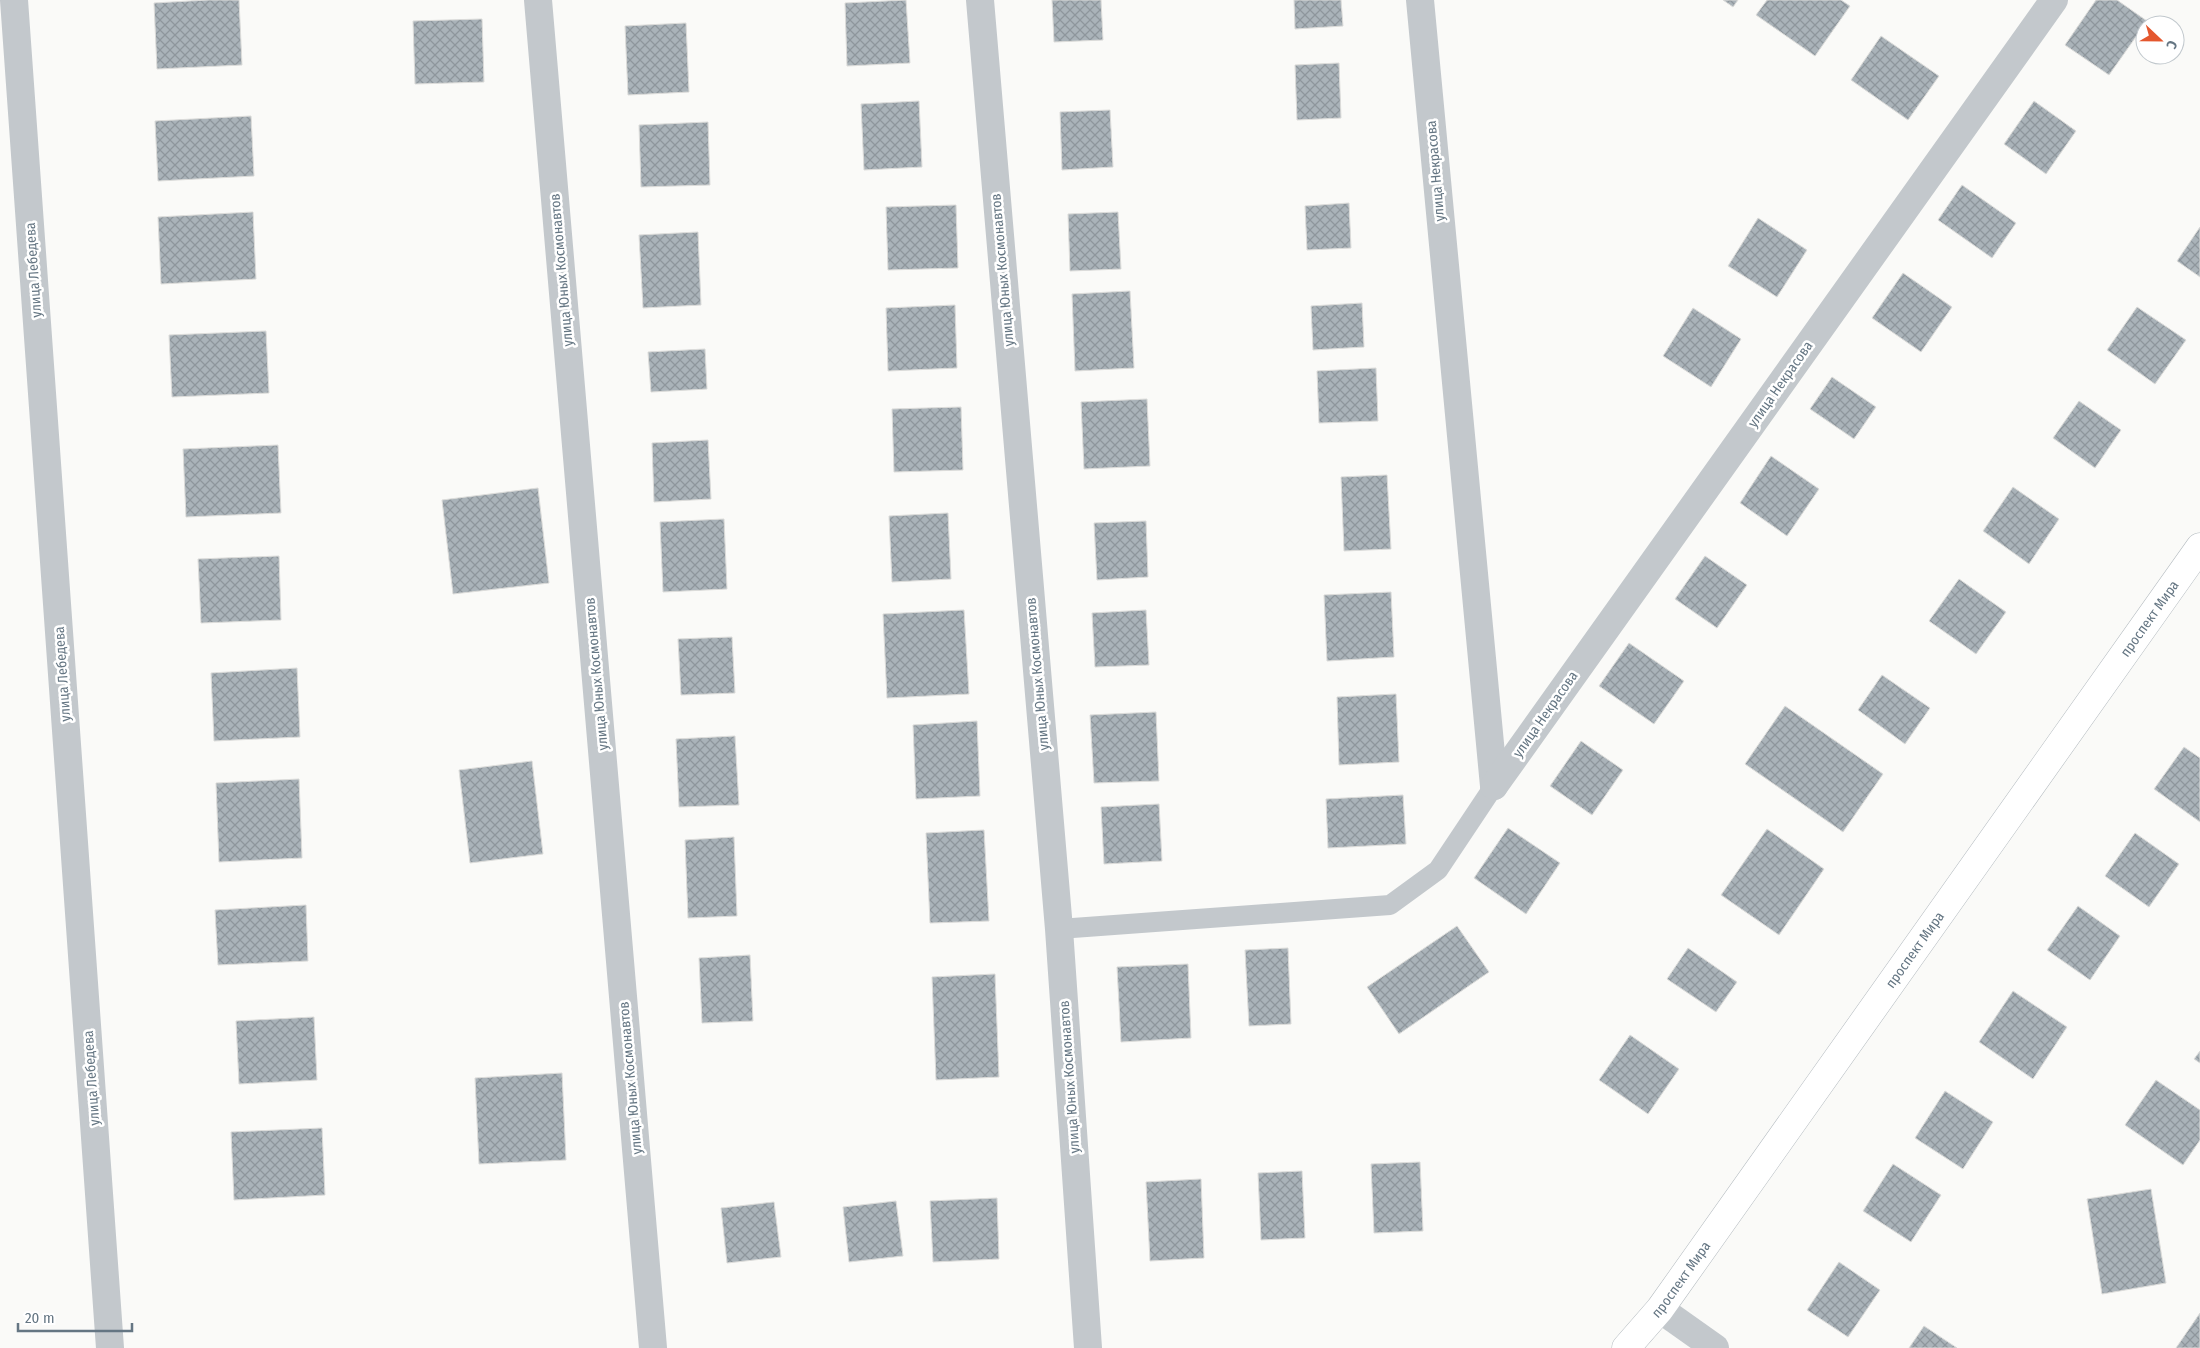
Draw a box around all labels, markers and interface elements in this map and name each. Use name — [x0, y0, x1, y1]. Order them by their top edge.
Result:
north arrow — [2135, 15, 2185, 65]
text: С — [2162, 38, 2181, 52]
street label: улица Некрасова — [1423, 120, 1448, 222]
street label: улица Юных Космонавтов — [546, 193, 577, 347]
street label: улица Юных Космонавтов — [987, 193, 1018, 347]
street label: улица Лебедева — [22, 222, 45, 318]
street label: улица Некрасова — [1744, 338, 1817, 431]
street label: проспект Мира — [2117, 577, 2183, 660]
street label: улица Юных Космонавтов — [581, 597, 612, 751]
street label: улица Юных Космонавтов — [1022, 597, 1053, 751]
street label: улица Лебедева — [51, 626, 74, 722]
street label: улица Некрасова — [1509, 668, 1582, 761]
street label: проспект Мира — [1882, 908, 1948, 992]
street label: улица Юных Космонавтов — [1056, 1000, 1083, 1154]
street label: улица Юных Космонавтов — [615, 1001, 646, 1155]
street label: улица Лебедева — [80, 1030, 103, 1126]
street label: проспект Мира — [1648, 1238, 1714, 1321]
scale bar — [18, 1300, 131, 1332]
text: 20 m — [25, 1309, 55, 1327]

